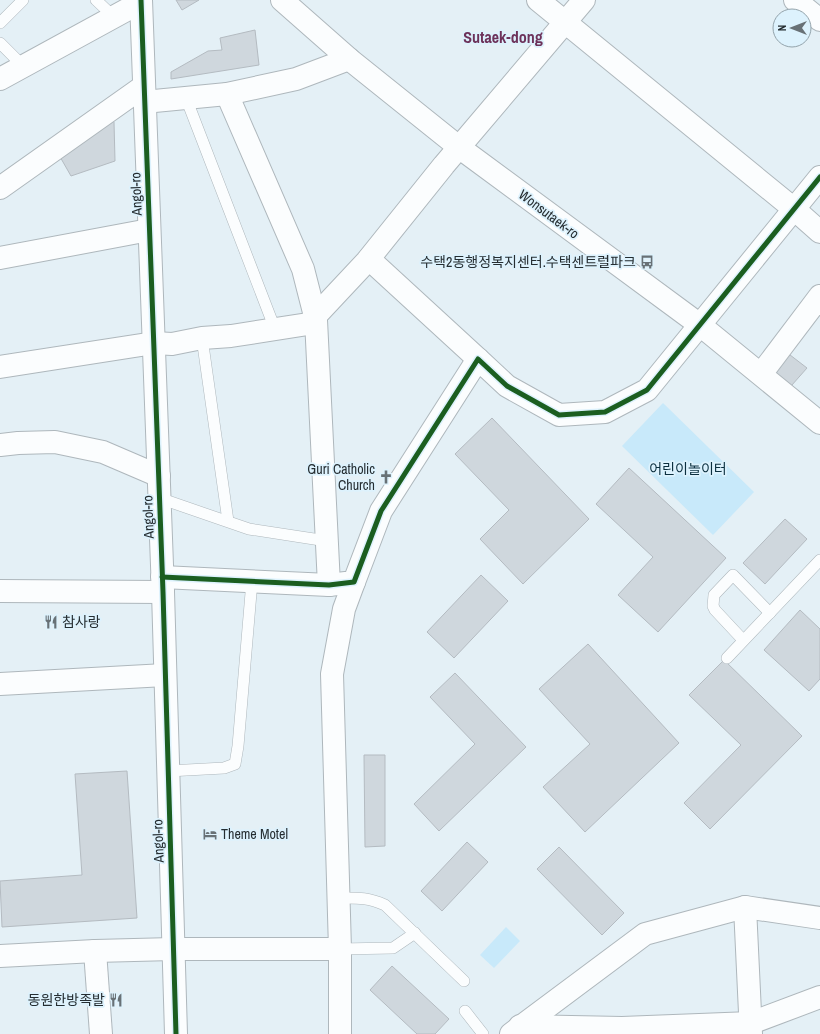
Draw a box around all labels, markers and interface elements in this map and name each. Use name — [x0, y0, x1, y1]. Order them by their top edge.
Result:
north arrow — [772, 8, 812, 48]
text: N — [775, 25, 789, 31]
district label: Sutaek-dong — [463, 26, 543, 48]
street label: Angol-ro — [126, 172, 146, 217]
street label: Wonsutaek-ro — [515, 185, 583, 243]
place label: 수택2동행정복지센터.수택센트럴파크 — [420, 253, 636, 271]
bus stop icon: 수택2동행정복지센터.수택센트럴파크 — [639, 254, 655, 270]
place label: Guri Catholic Church — [307, 460, 375, 494]
park label: 어린이놀이터 — [649, 460, 727, 478]
church icon: Guri Catholic Church — [378, 469, 394, 485]
street label: Angol-ro — [138, 495, 158, 540]
place label: 참사랑 — [62, 613, 101, 631]
restaurant icon: 참사랑 — [43, 614, 59, 630]
street label: Angol-ro — [148, 819, 168, 864]
place label: Theme Motel — [221, 825, 288, 843]
hotel icon: Theme Motel — [202, 826, 218, 842]
place label: 동원한방족발 — [28, 991, 105, 1009]
restaurant icon: 동원한방족발 — [108, 992, 124, 1008]

